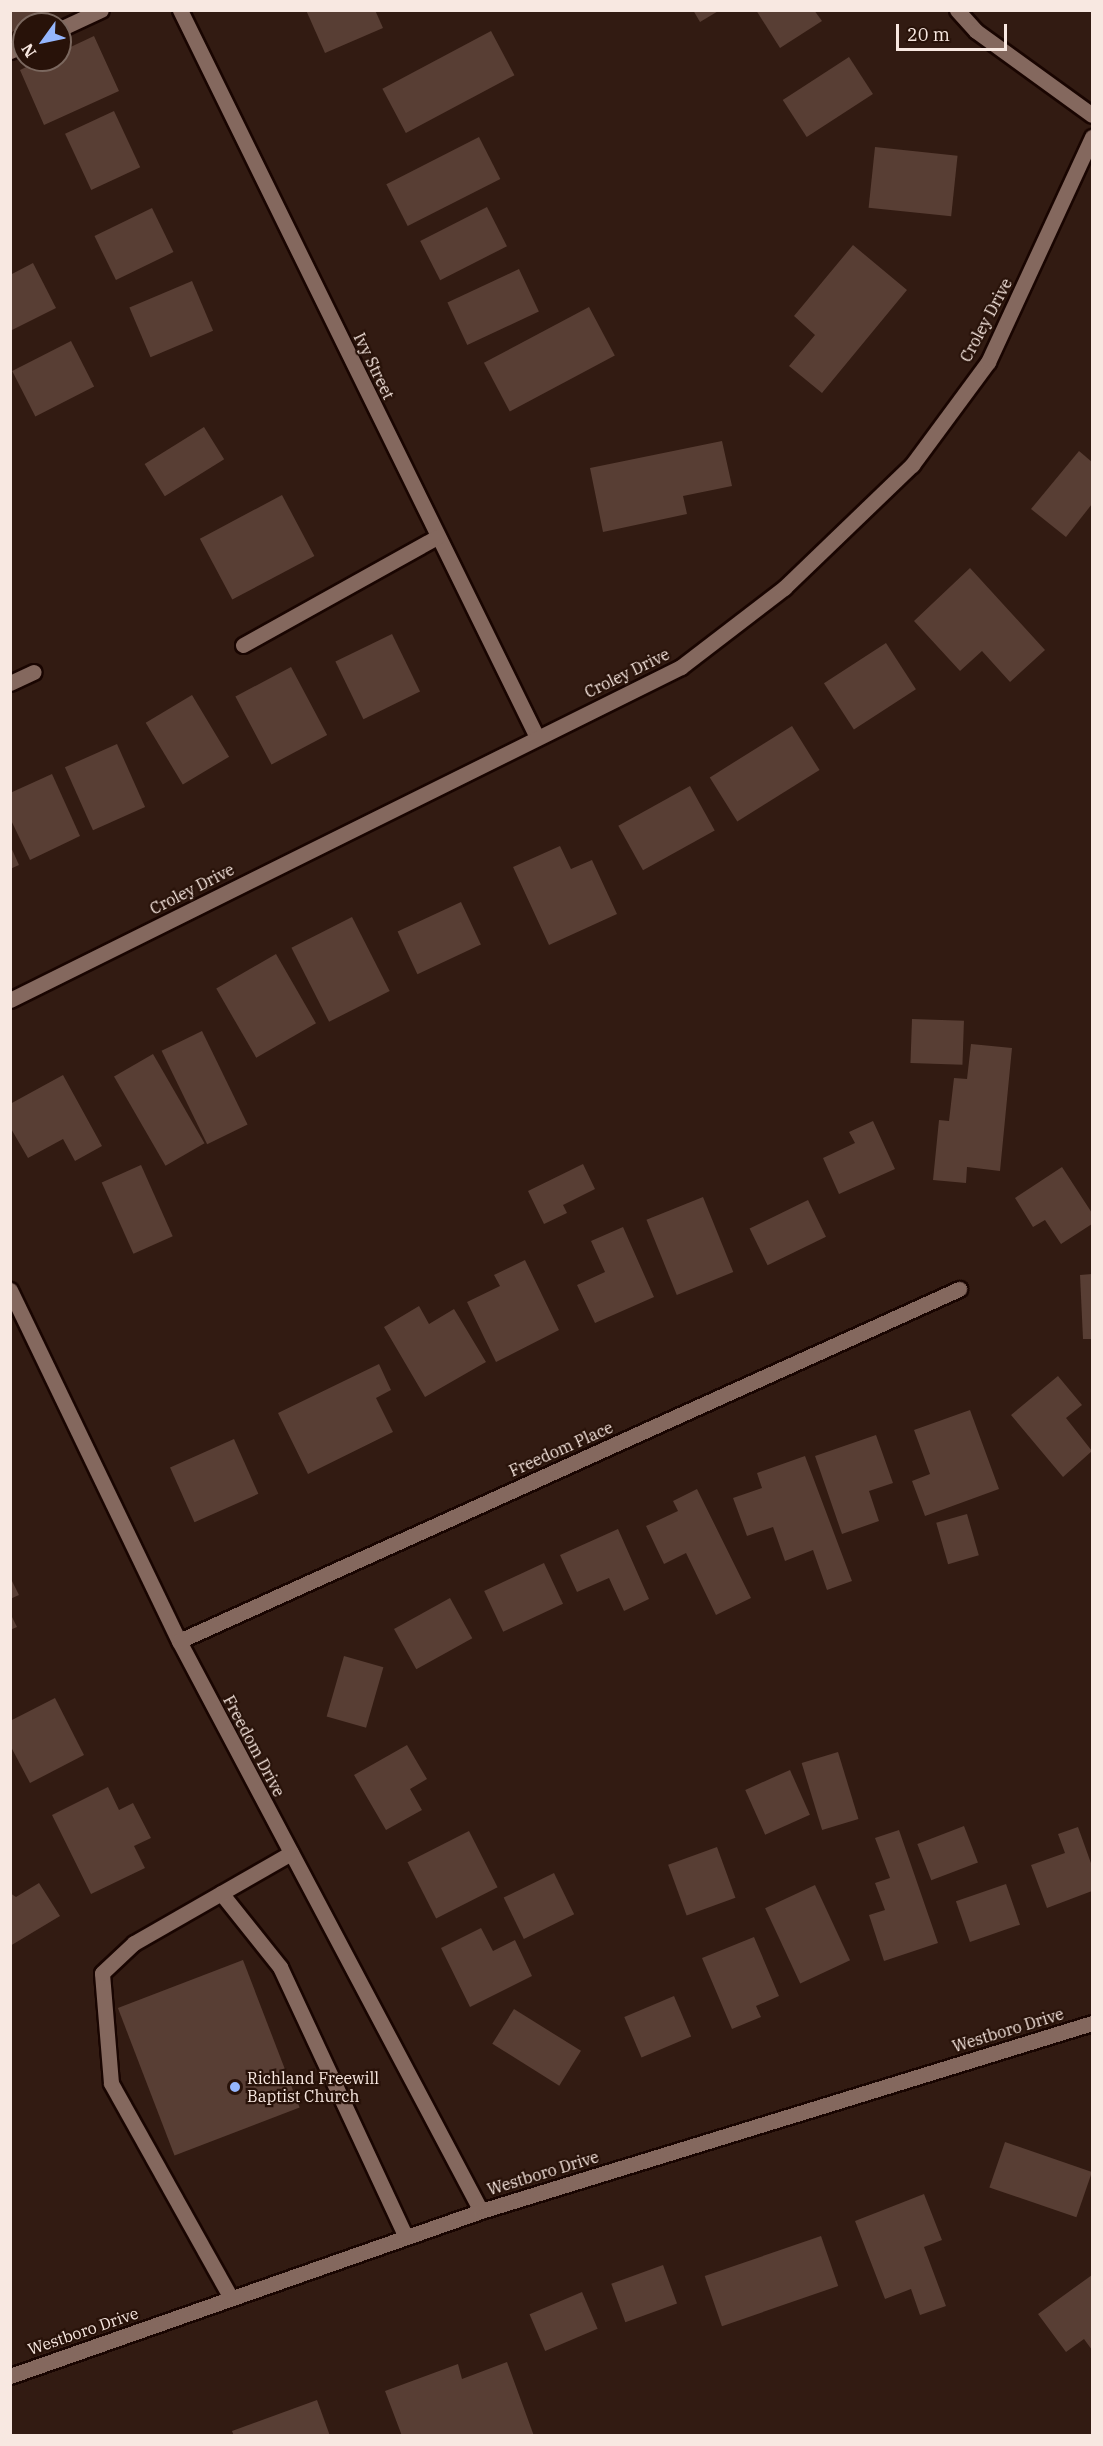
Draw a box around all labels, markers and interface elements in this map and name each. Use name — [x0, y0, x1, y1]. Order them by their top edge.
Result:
north arrow — [12, 12, 72, 72]
scale bar — [899, 12, 1010, 50]
text: 20 m — [907, 23, 950, 46]
text: N — [17, 40, 40, 61]
street label: Croley Drive — [956, 275, 1016, 365]
street label: Ivy Street — [350, 330, 398, 402]
street label: Croley Drive — [581, 644, 673, 702]
street label: Croley Drive — [147, 860, 237, 918]
street label: Freedom Place — [506, 1417, 616, 1481]
street label: Freedom Drive — [219, 1692, 289, 1800]
street label: Westboro Drive — [950, 2004, 1066, 2056]
place label: Richland Freewill Baptist Church — [247, 2068, 379, 2106]
marker: Richland Freewill Baptist Church — [228, 2080, 242, 2094]
street label: Westboro Drive — [485, 2147, 601, 2199]
street label: Westboro Drive — [25, 2303, 141, 2359]

